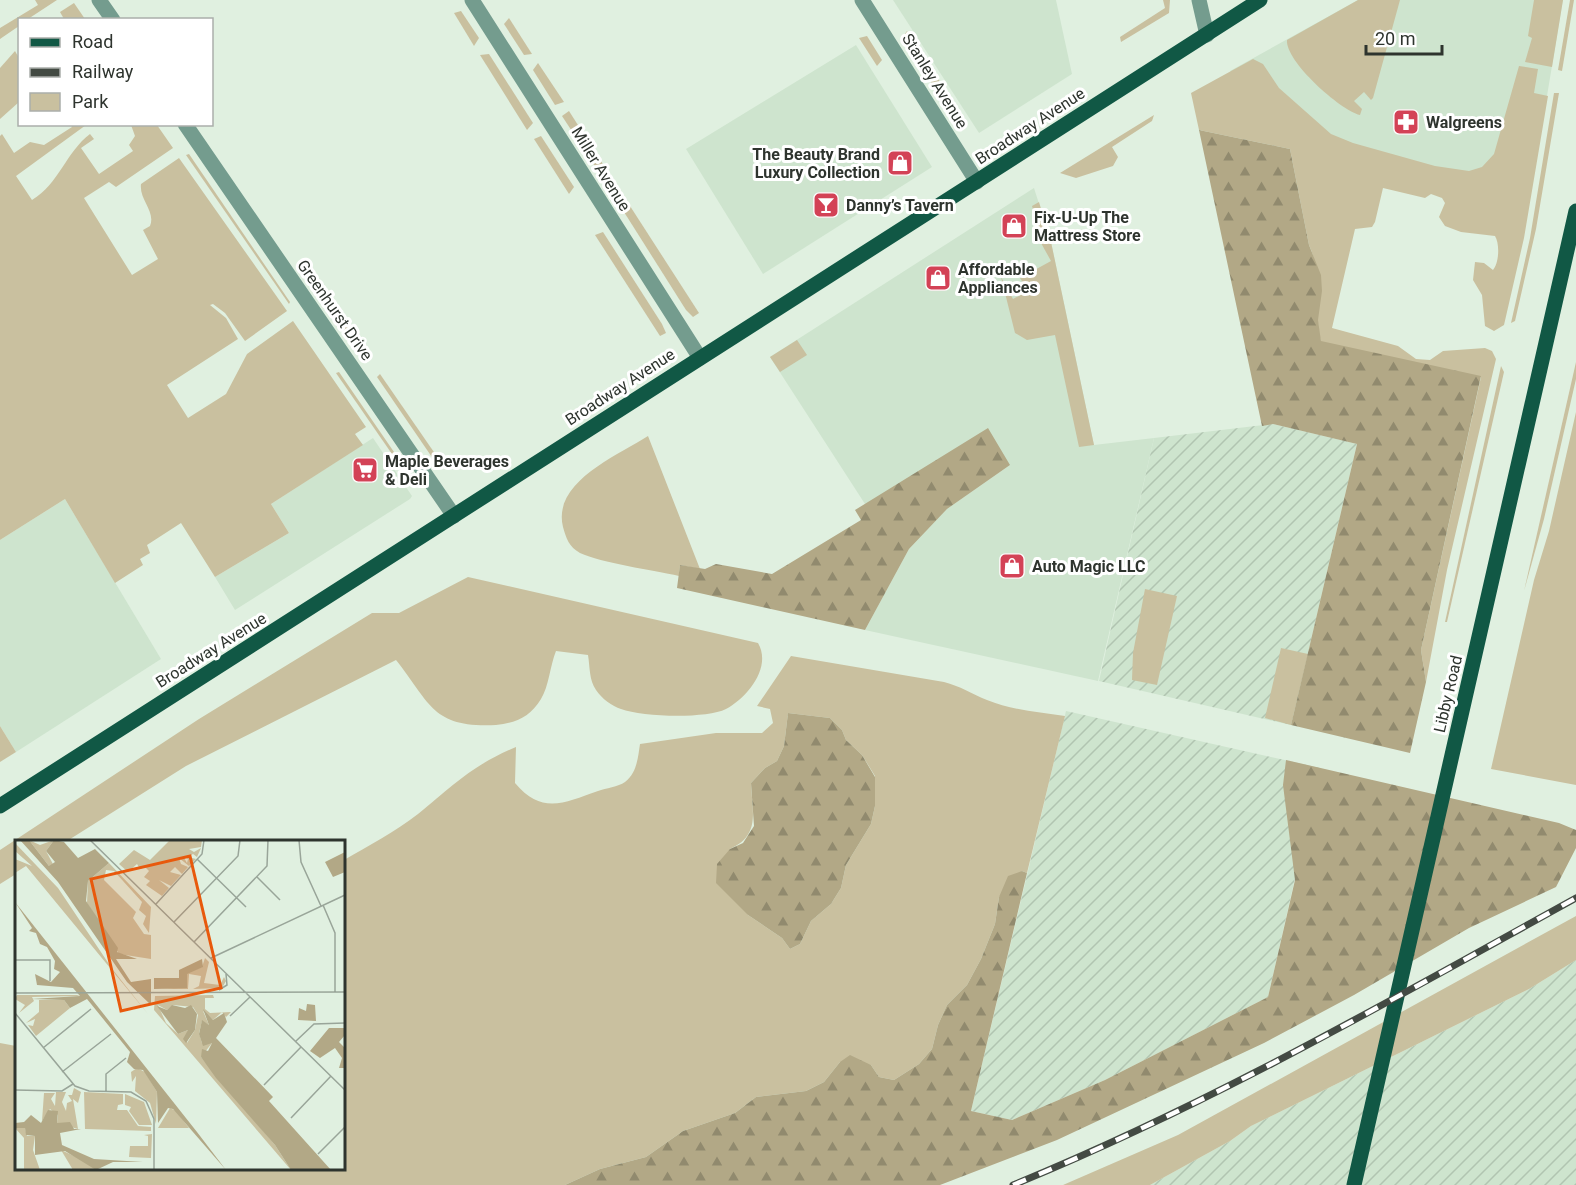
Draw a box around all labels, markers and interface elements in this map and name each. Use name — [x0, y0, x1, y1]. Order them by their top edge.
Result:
legend — [18, 18, 213, 126]
scale bar — [1366, 18, 1442, 56]
text: 20 m — [1375, 28, 1415, 49]
street label: Stanley Avenue — [898, 30, 972, 132]
text: Road — [72, 31, 113, 52]
text: Railway — [72, 61, 134, 82]
street label: Broadway Avenue — [972, 84, 1088, 168]
text: Park — [72, 91, 109, 112]
pharmacy icon: Walgreens — [1391, 107, 1421, 137]
place label: Walgreens — [1426, 113, 1502, 132]
street label: Miller Avenue — [568, 123, 634, 215]
place label: The Beauty Brand Luxury Collection — [752, 145, 880, 182]
shop icon: The Beauty Brand Luxury Collection — [885, 148, 915, 178]
bar icon: Danny’s Tavern — [811, 190, 841, 220]
place label: Danny’s Tavern — [846, 196, 954, 215]
place label: Fix-U-Up The Mattress Store — [1034, 208, 1141, 245]
shop icon: Fix-U-Up The Mattress Store — [999, 211, 1029, 241]
street label: Greenhurst Drive — [293, 256, 377, 364]
place label: Affordable Appliances — [958, 260, 1038, 297]
shop icon: Affordable Appliances — [923, 263, 953, 293]
street label: Broadway Avenue — [562, 345, 678, 429]
place label: Maple Beverages & Deli — [385, 452, 509, 489]
supermarket icon: Maple Beverages & Deli — [350, 455, 380, 485]
shop icon: Auto Magic LLC — [997, 551, 1027, 581]
place label: Auto Magic LLC — [1032, 557, 1145, 576]
street label: Broadway Avenue — [152, 608, 270, 692]
street label: Libby Road — [1430, 654, 1466, 734]
inset map — [15, 840, 345, 1170]

